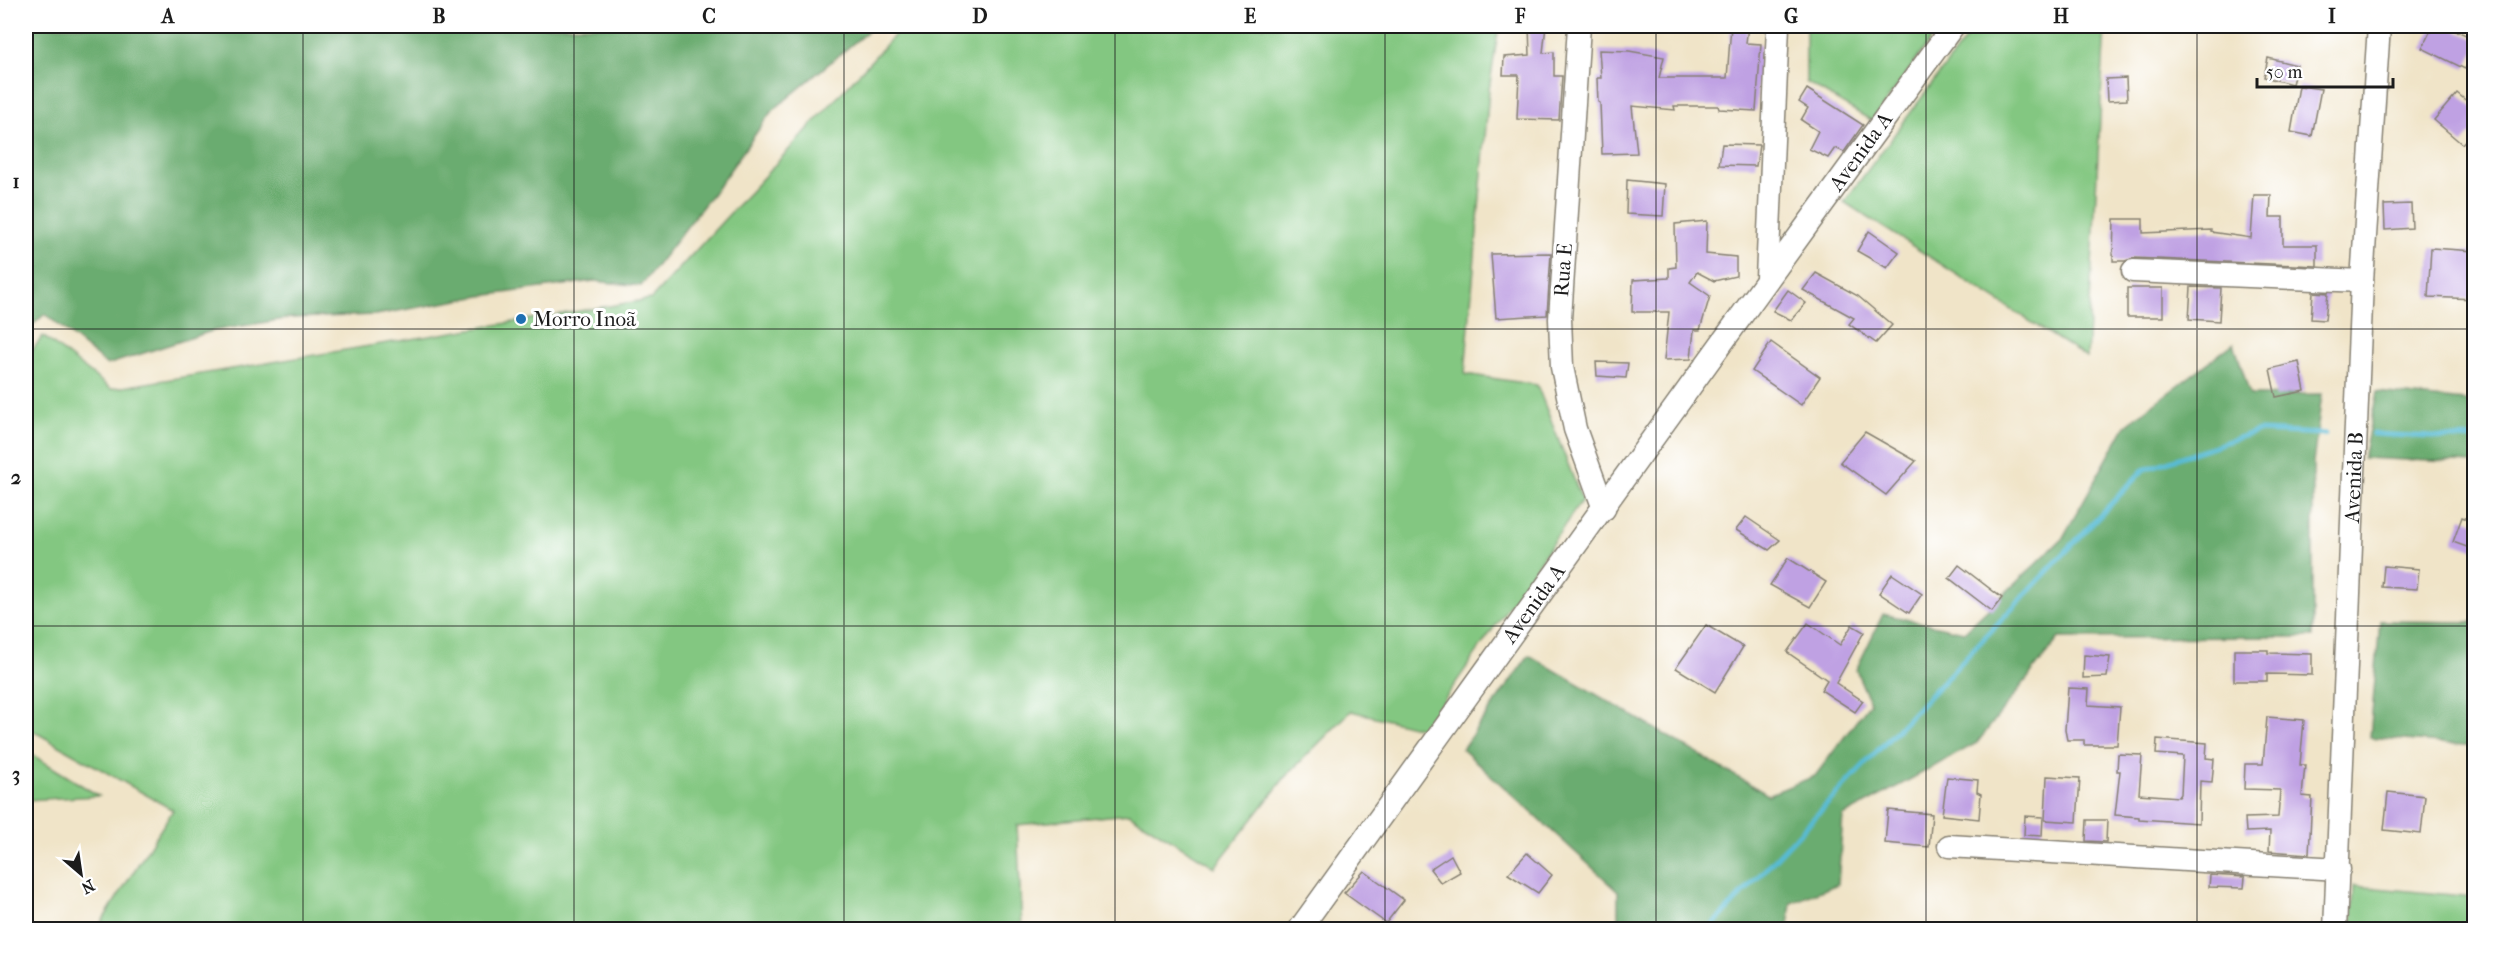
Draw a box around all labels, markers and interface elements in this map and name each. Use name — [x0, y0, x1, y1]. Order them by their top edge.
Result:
text: A — [160, 5, 176, 28]
text: B — [432, 5, 446, 28]
text: C — [702, 5, 716, 28]
text: D — [972, 5, 988, 28]
text: E — [1244, 5, 1256, 28]
text: F — [1514, 5, 1526, 28]
text: G — [1784, 5, 1798, 28]
text: H — [2053, 5, 2069, 28]
text: I — [2328, 5, 2336, 28]
scale bar — [2257, 51, 2394, 89]
text: 50 m — [2266, 62, 2303, 83]
street label: Avenida A — [1824, 107, 1898, 196]
text: 1 — [12, 170, 20, 193]
street label: Rua E — [1549, 242, 1577, 298]
place label: Morro Inoã — [533, 307, 636, 331]
marker: Morro Inoã — [514, 312, 528, 326]
street label: Avenida B — [2340, 431, 2368, 524]
text: 2 — [11, 466, 21, 489]
street label: Avenida A — [1497, 559, 1570, 648]
text: 3 — [12, 763, 20, 786]
north arrow — [51, 844, 111, 904]
text: N — [77, 875, 98, 898]

